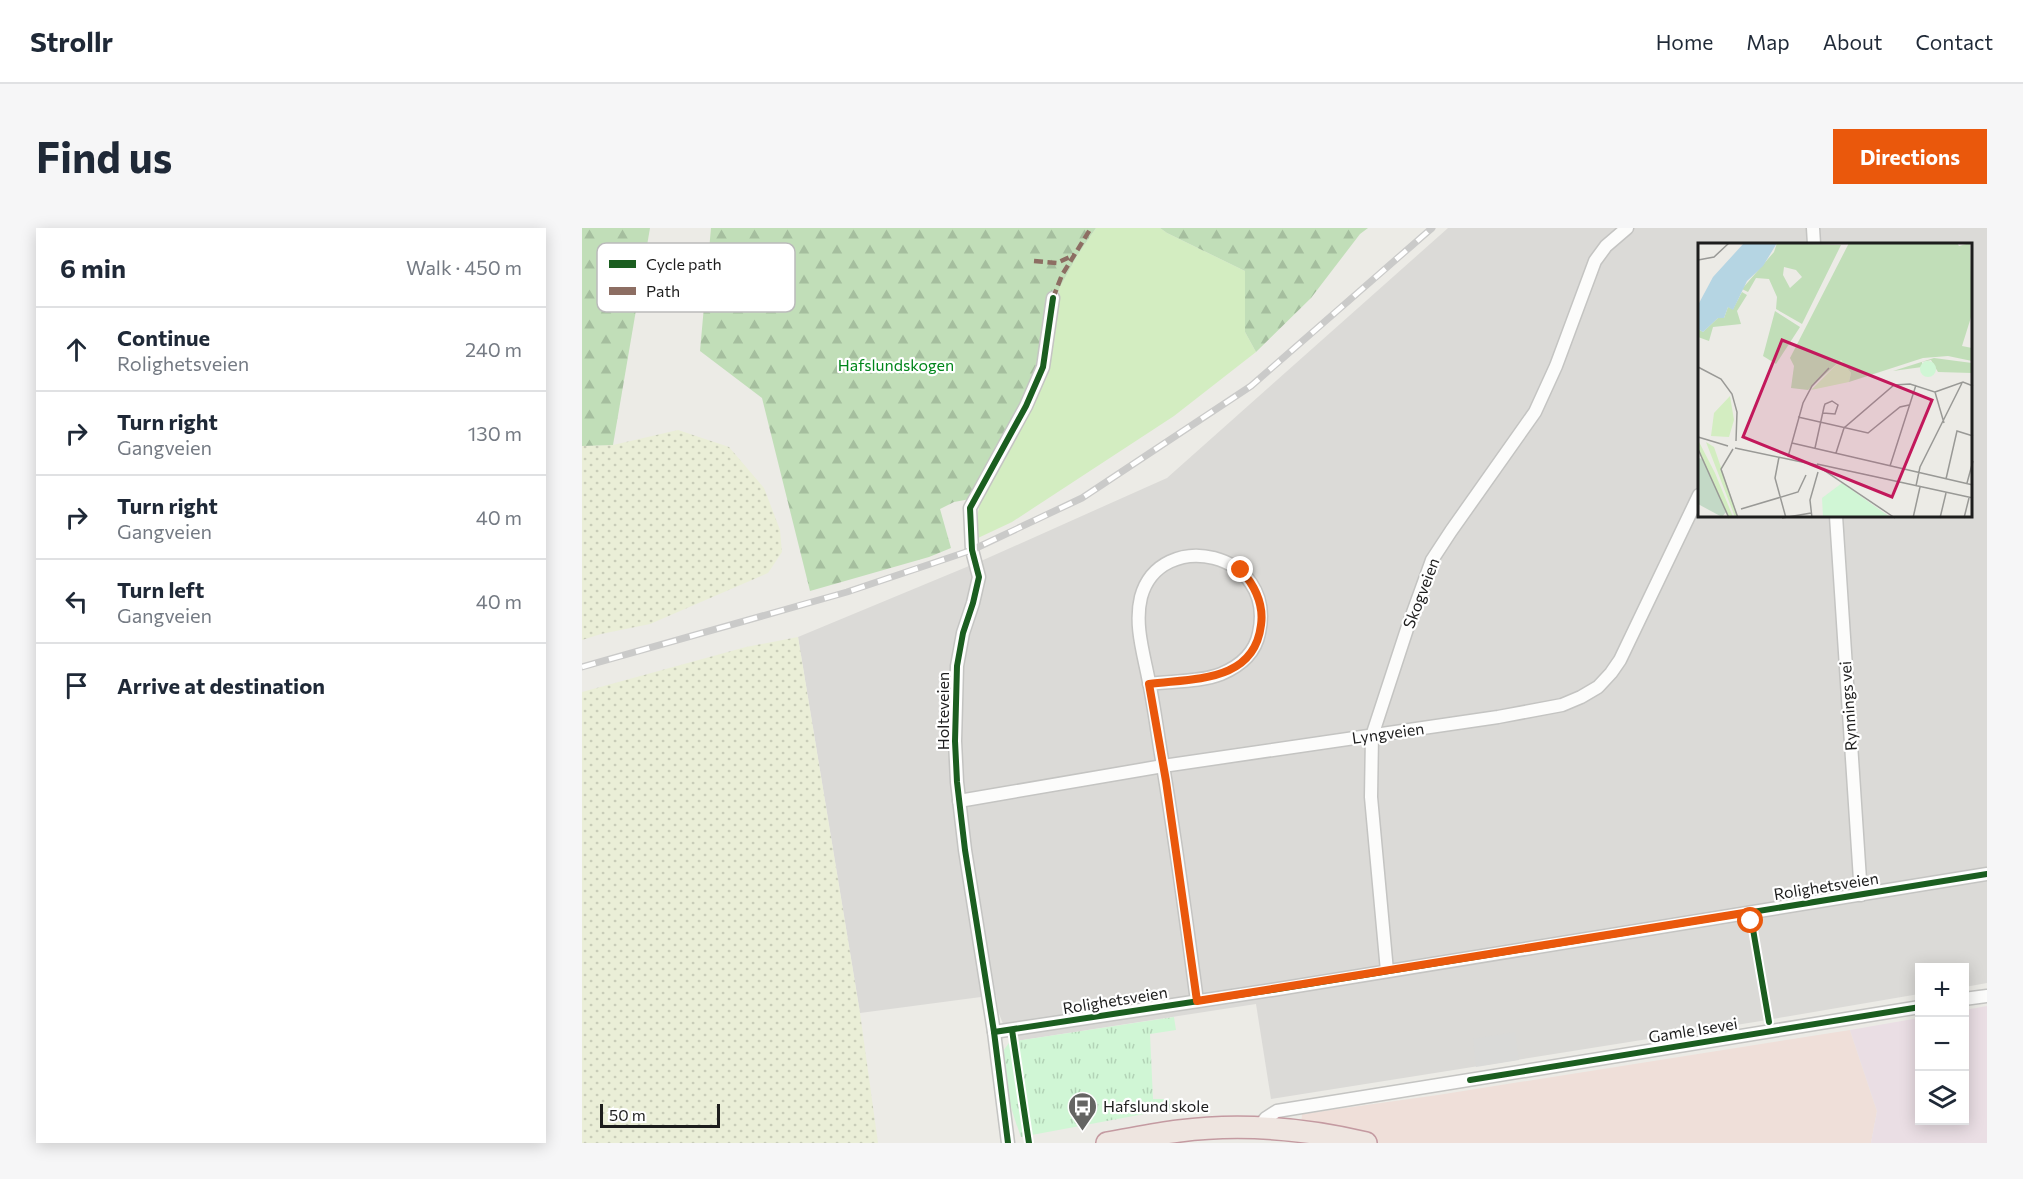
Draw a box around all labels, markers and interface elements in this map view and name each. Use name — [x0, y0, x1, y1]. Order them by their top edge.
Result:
text: Strollr — [30, 24, 113, 58]
text: Home — [1656, 29, 1713, 54]
text: Map — [1746, 29, 1790, 54]
text: About — [1823, 29, 1882, 54]
text: Contact — [1915, 29, 1993, 54]
button: Directions — [1833, 129, 1987, 184]
text: Find us — [36, 130, 172, 182]
legend — [597, 243, 795, 312]
inset map — [1698, 243, 1972, 518]
text: 6 min — [60, 252, 126, 283]
text: Cycle path — [646, 254, 722, 273]
text: Walk · 450 m — [406, 255, 522, 279]
text: Path — [646, 281, 680, 300]
text: Continue — [117, 324, 210, 351]
icon: ahead — [60, 333, 93, 366]
text: 240 m — [465, 337, 522, 361]
text: Rolighetsveien — [117, 351, 249, 375]
park label: Hafslundskogen — [838, 355, 954, 374]
text: Turn right — [117, 408, 218, 435]
icon: right — [60, 417, 93, 450]
text: 130 m — [468, 421, 522, 445]
text: Gangveien — [117, 435, 212, 459]
text: Turn right — [117, 492, 218, 519]
icon: right — [60, 501, 93, 534]
text: 40 m — [476, 505, 522, 529]
text: Gangveien — [117, 519, 212, 543]
street label: Skogveien — [1398, 555, 1443, 631]
route end — [1227, 556, 1253, 582]
text: Turn left — [117, 576, 204, 603]
icon: left — [60, 585, 93, 618]
text: 40 m — [476, 589, 522, 613]
text: Gangveien — [117, 603, 212, 627]
street label: Rynnings vei — [1835, 660, 1860, 752]
icon: arrive — [60, 669, 93, 702]
text: Arrive at destination — [117, 672, 325, 699]
street label: Holteveien — [933, 672, 952, 750]
street label: Lyngveien — [1351, 718, 1425, 747]
street label: Rolighetsveien — [1772, 868, 1880, 903]
route start — [1737, 907, 1763, 933]
map controls — [1915, 963, 1969, 1125]
button: + — [1915, 963, 1969, 1017]
street label: Rolighetsveien — [1061, 982, 1169, 1017]
street label: Gamle Isevei — [1647, 1013, 1739, 1046]
button: − — [1915, 1017, 1969, 1071]
button: layers — [1915, 1071, 1969, 1125]
bus stop icon: Hafslund skole — [1066, 1090, 1098, 1132]
place label: Hafslund skole — [1103, 1096, 1209, 1115]
scale bar — [600, 1101, 720, 1128]
text: 50 m — [609, 1105, 646, 1124]

